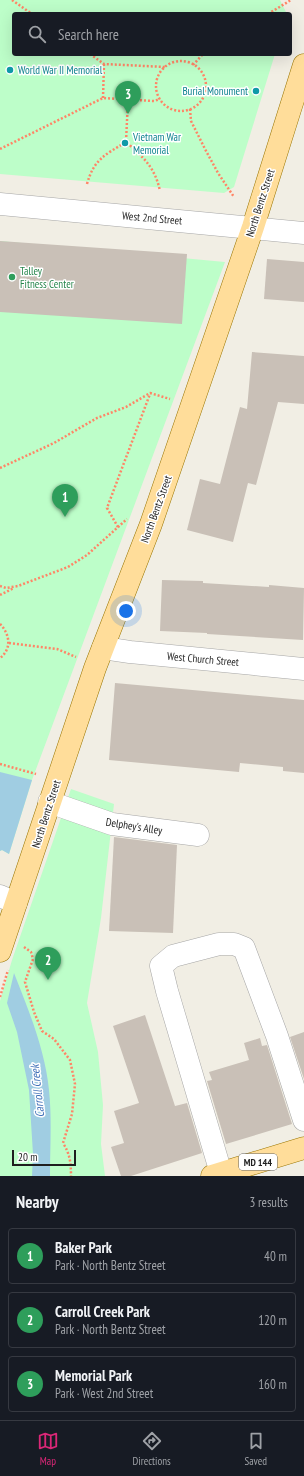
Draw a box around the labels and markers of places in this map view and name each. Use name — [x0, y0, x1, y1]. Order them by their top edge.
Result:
place label: World War II Memorial — [18, 63, 103, 77]
marker: World War II Memorial — [5, 65, 15, 75]
pin: 3 — [115, 81, 141, 114]
place label: Burial Monument — [182, 84, 248, 98]
marker: Burial Monument — [251, 86, 261, 96]
place label: Vietnam War Memorial — [132, 130, 181, 157]
marker: Vietnam War Memorial — [120, 138, 130, 148]
place label: Talley Fitness Center — [20, 264, 74, 291]
marker: Talley Fitness Center — [7, 272, 17, 282]
pin: 1 — [52, 484, 78, 517]
pin: 2 — [35, 947, 61, 980]

